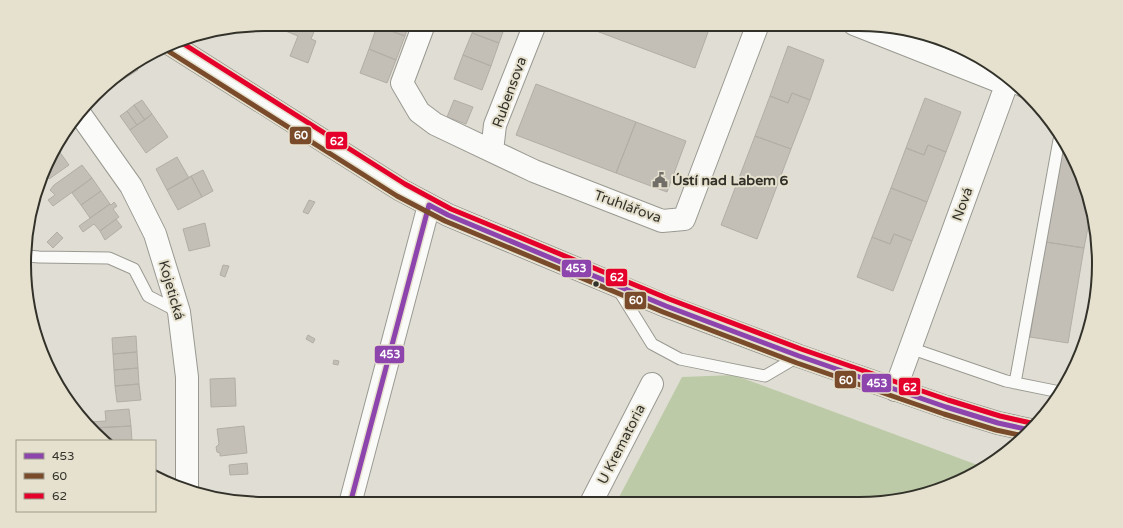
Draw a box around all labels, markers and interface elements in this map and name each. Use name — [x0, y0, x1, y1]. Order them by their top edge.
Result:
street label: Rubensova — [489, 54, 530, 130]
line badge: 60 — [289, 126, 312, 145]
text: 60 — [294, 129, 308, 142]
line badge: 62 — [325, 131, 348, 150]
text: 62 — [330, 135, 344, 148]
public building icon: Ústí nad Labem 6 — [651, 171, 669, 189]
place label: Ústí nad Labem 6 — [672, 172, 789, 189]
street label: Nová — [949, 185, 976, 223]
street label: Truhlářova — [592, 186, 664, 226]
street label: Kojetická — [155, 258, 188, 322]
line badge: 453 — [561, 259, 592, 278]
text: 453 — [566, 262, 586, 275]
line badge: 62 — [605, 268, 628, 287]
text: 62 — [610, 271, 624, 284]
unlabelled marker — [591, 279, 601, 289]
line badge: 60 — [624, 291, 647, 310]
text: 60 — [629, 294, 643, 307]
line badge: 453 — [374, 345, 405, 364]
text: 453 — [380, 348, 400, 361]
line badge: 60 — [834, 370, 857, 389]
line badge: 453 — [861, 373, 892, 393]
text: 60 — [839, 374, 853, 387]
text: 453 — [867, 377, 887, 390]
line badge: 62 — [898, 377, 921, 396]
text: 62 — [903, 381, 917, 394]
street label: U Krematoria — [594, 401, 649, 487]
legend — [16, 440, 156, 512]
text: 453 — [52, 449, 75, 463]
text: 60 — [52, 469, 68, 483]
text: 62 — [52, 489, 67, 503]

